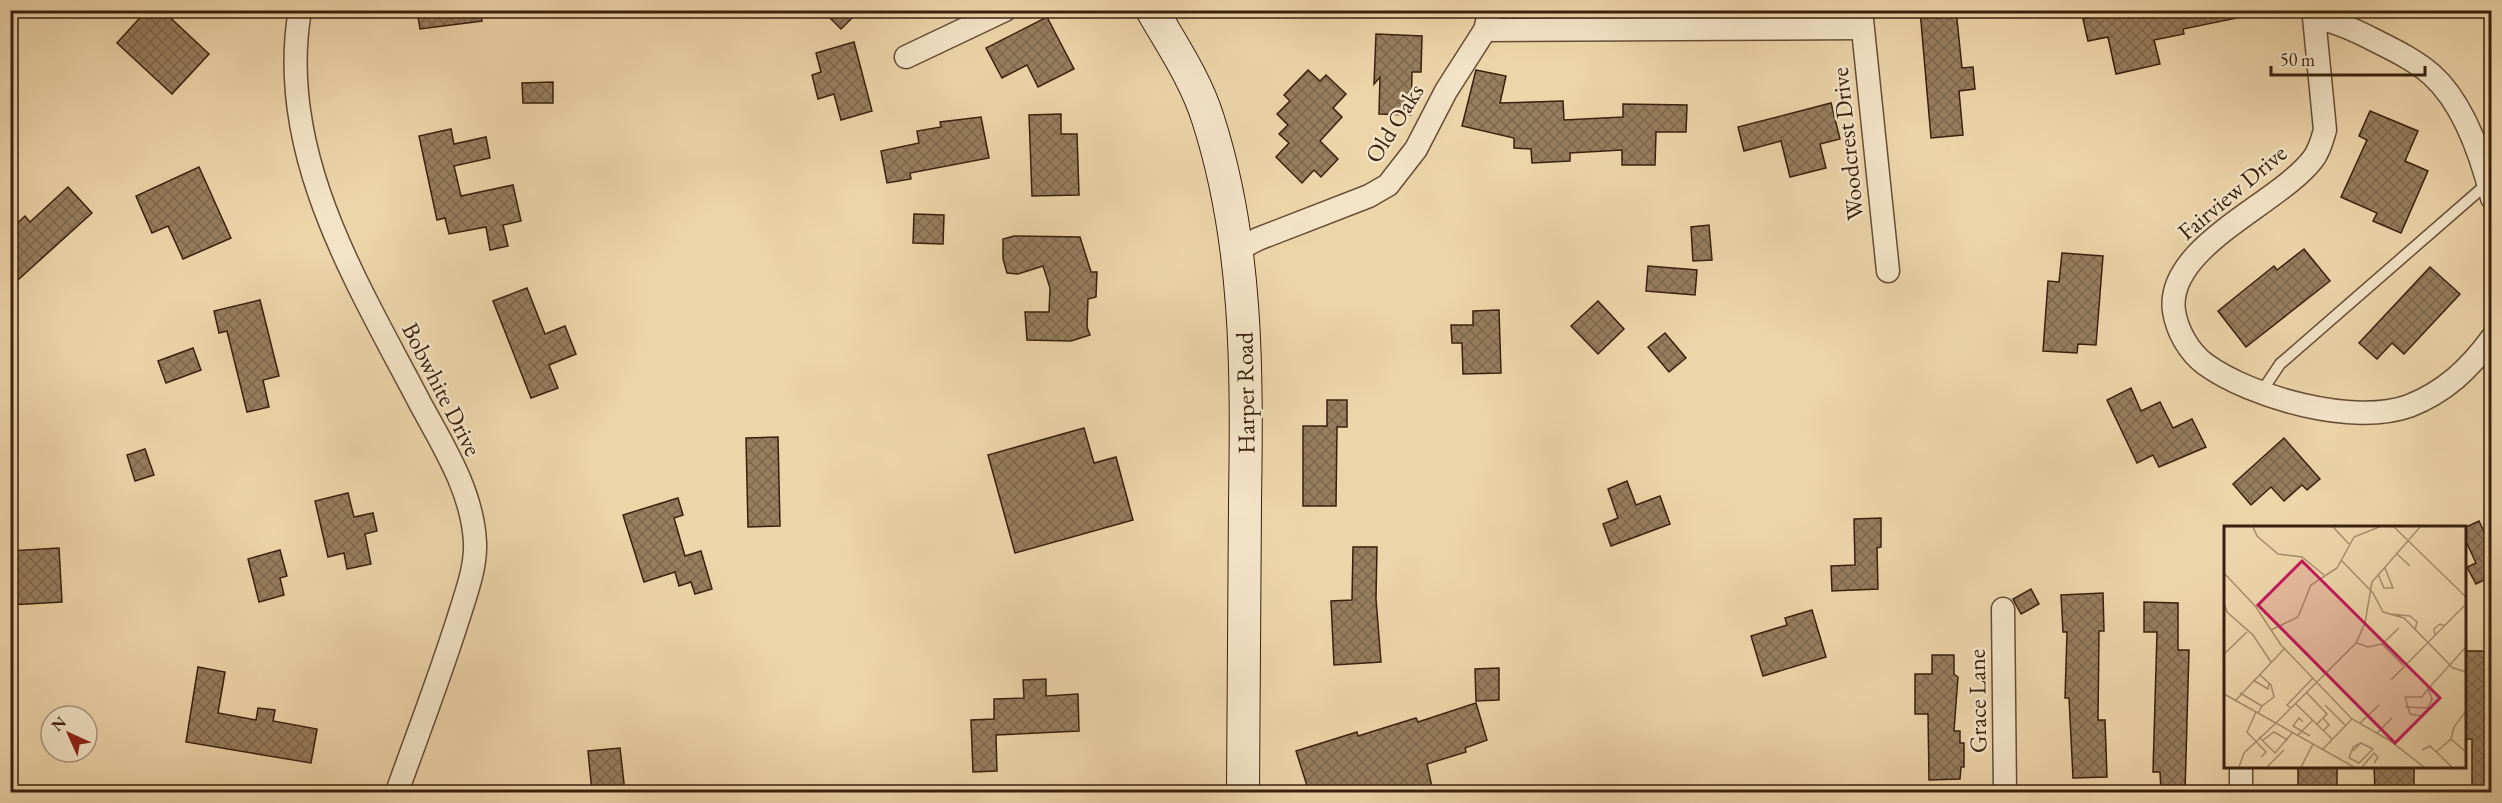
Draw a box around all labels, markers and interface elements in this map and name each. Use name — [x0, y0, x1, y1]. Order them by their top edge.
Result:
scale bar — [2271, 39, 2426, 77]
text: 50 m — [2280, 48, 2315, 71]
street label: Woodcrest Drive — [1824, 66, 1870, 222]
street label: Old Oaks — [1358, 78, 1430, 168]
street label: Fairview Drive — [2171, 137, 2293, 247]
street label: Bobwhite Drive — [395, 317, 489, 461]
street label: Harper Road — [1228, 331, 1262, 454]
inset map — [2224, 526, 2466, 767]
street label: Grace Lane — [1961, 649, 1993, 753]
north arrow — [39, 704, 99, 764]
text: N — [47, 712, 71, 736]

